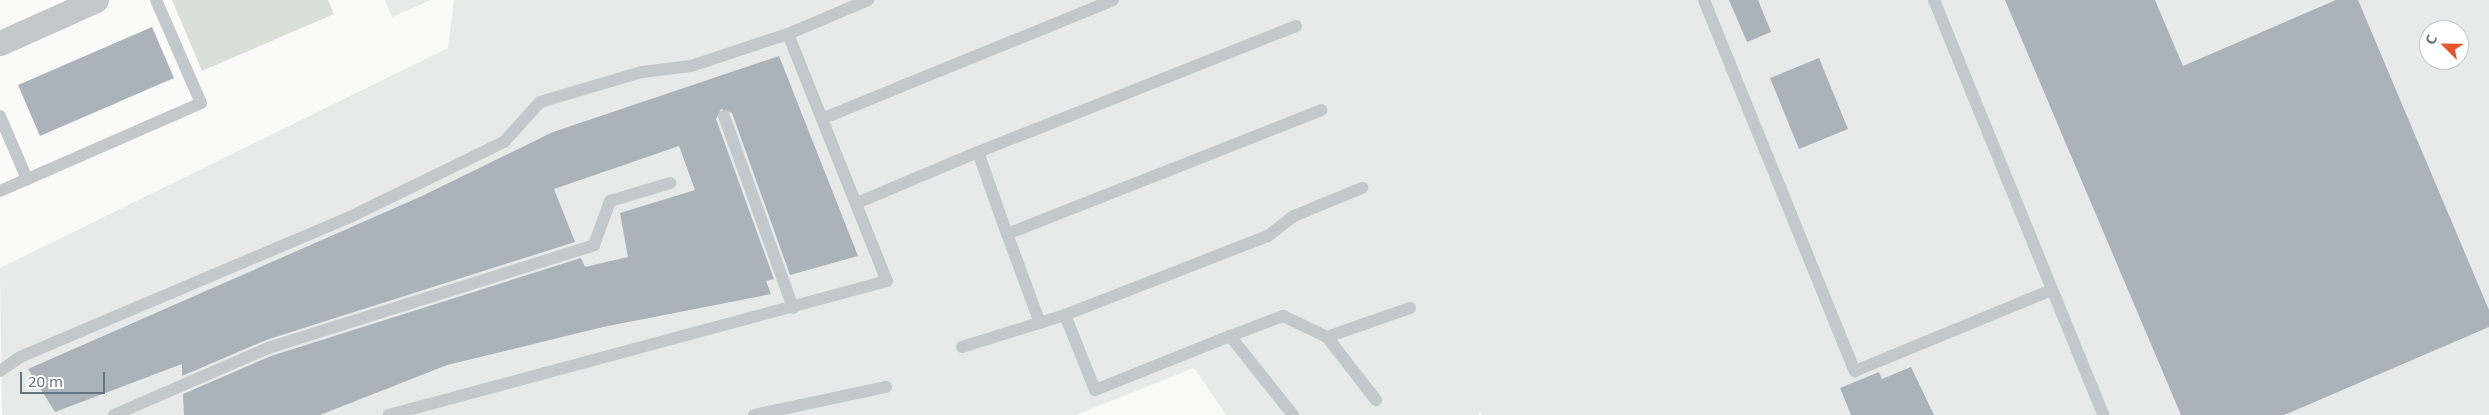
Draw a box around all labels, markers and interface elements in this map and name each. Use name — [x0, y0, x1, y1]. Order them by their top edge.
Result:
north arrow — [2419, 20, 2469, 70]
text: С — [2420, 31, 2441, 47]
scale bar — [22, 362, 108, 394]
text: 20 m — [28, 371, 63, 391]

